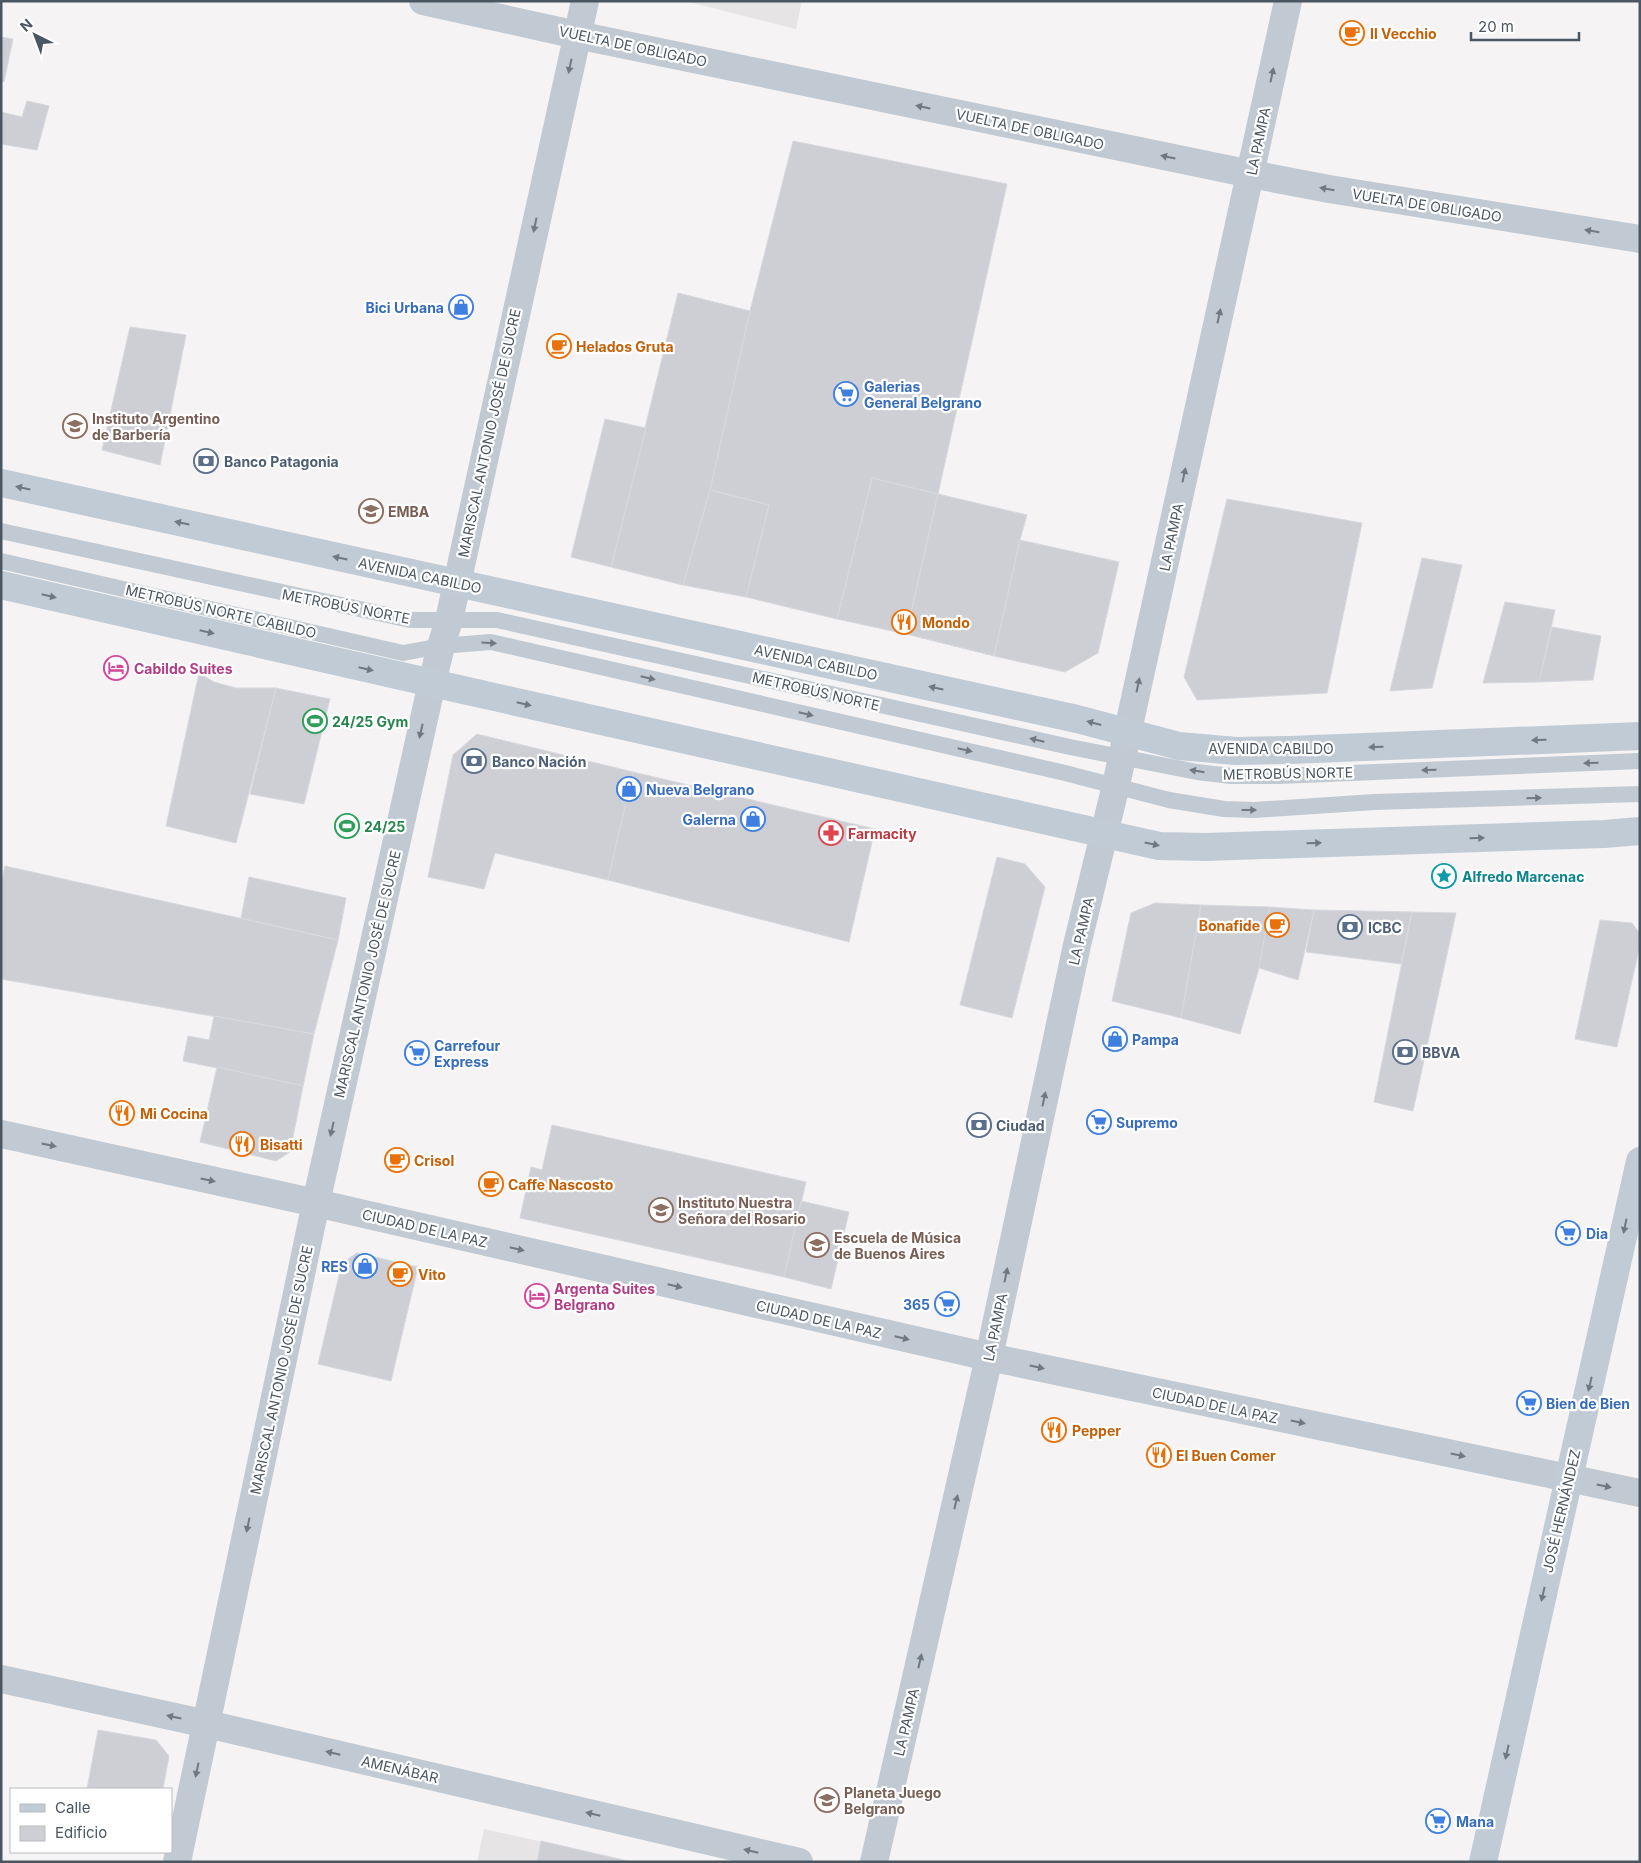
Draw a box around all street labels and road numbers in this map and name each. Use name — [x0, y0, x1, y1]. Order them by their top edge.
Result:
street label: VUELTA DE OBLIGADO — [557, 22, 709, 70]
street label: VUELTA DE OBLIGADO — [954, 105, 1106, 153]
street label: LA PAMPA — [1242, 105, 1274, 177]
street label: VUELTA DE OBLIGADO — [1351, 185, 1503, 225]
street label: MARISCAL ANTONIO JOSÉ DE SUCRE — [454, 307, 524, 559]
street label: LA PAMPA — [1155, 501, 1187, 573]
street label: AVENIDA CABILDO — [357, 554, 483, 596]
street label: METROBÚS NORTE CABILDO — [124, 581, 318, 641]
street label: METROBÚS NORTE — [281, 585, 411, 627]
street label: AVENIDA CABILDO — [753, 641, 879, 683]
street label: METROBÚS NORTE — [751, 668, 881, 714]
street label: AVENIDA CABILDO — [1208, 740, 1334, 757]
street label: METROBÚS NORTE — [1223, 763, 1353, 783]
street label: MARISCAL ANTONIO JOSÉ DE SUCRE — [330, 849, 404, 1099]
street label: LA PAMPA — [1065, 895, 1097, 967]
street label: CIUDAD DE LA PAZ — [361, 1205, 489, 1251]
street label: MARISCAL ANTONIO JOSÉ DE SUCRE — [246, 1244, 316, 1496]
street label: LA PAMPA — [979, 1291, 1011, 1363]
street label: CIUDAD DE LA PAZ — [755, 1296, 883, 1342]
street label: CIUDAD DE LA PAZ — [1151, 1383, 1279, 1427]
street label: JOSÉ HERNÁNDEZ — [1539, 1448, 1583, 1574]
street label: LA PAMPA — [890, 1686, 922, 1758]
street label: AMENÁBAR — [360, 1752, 440, 1786]

